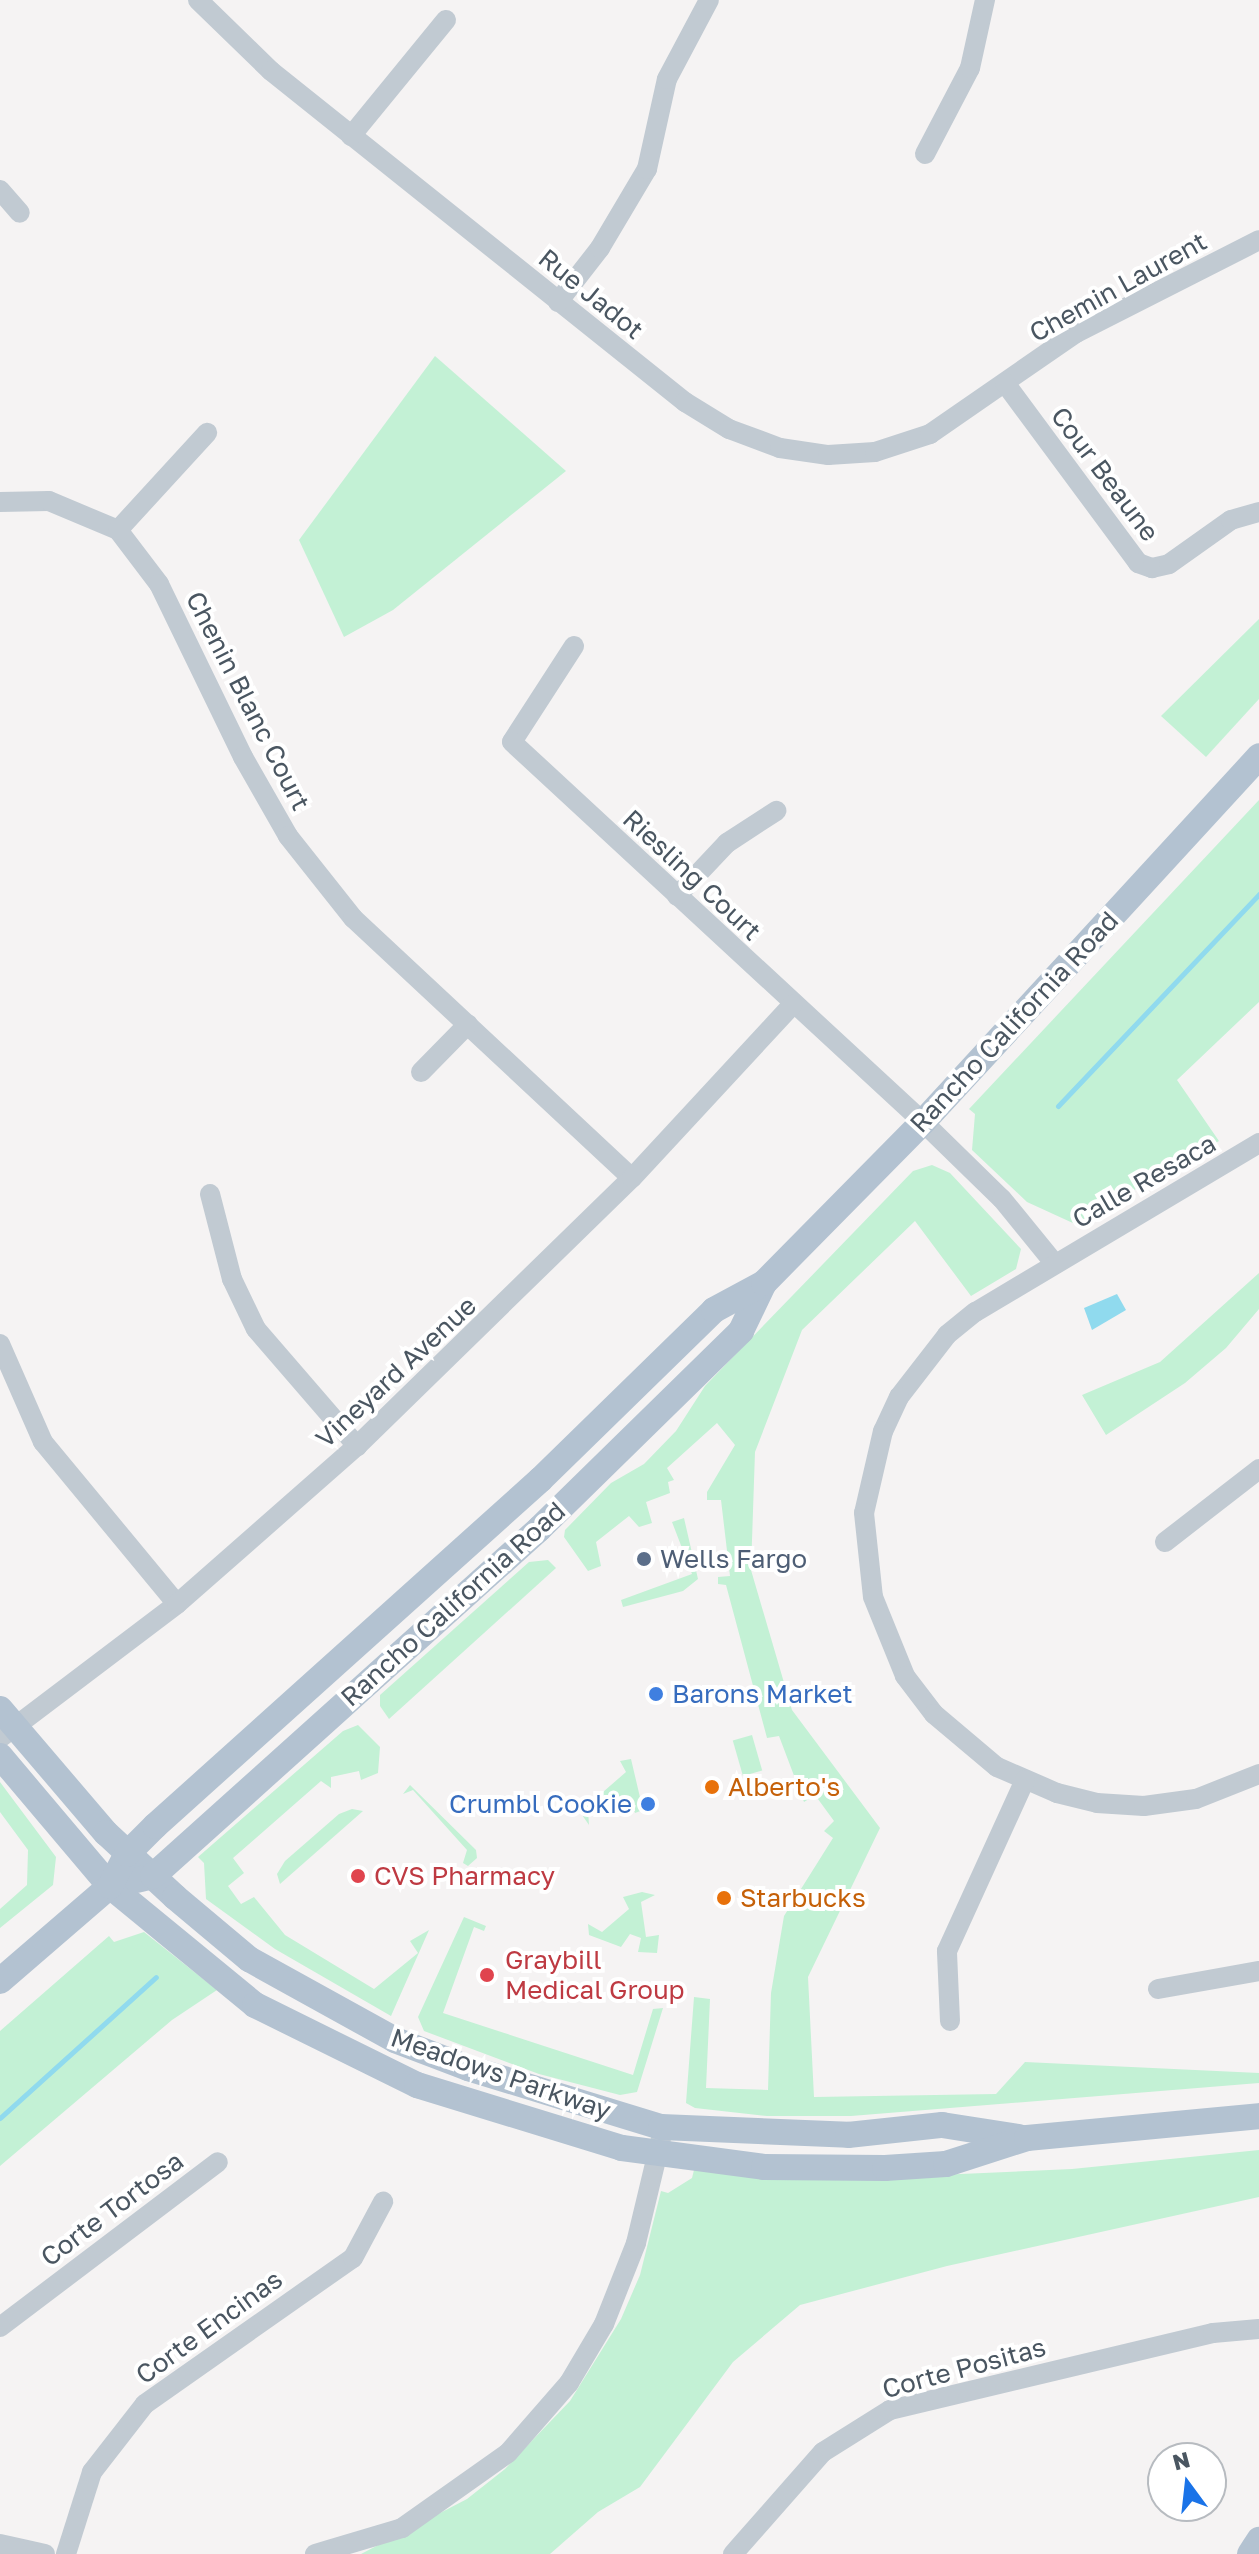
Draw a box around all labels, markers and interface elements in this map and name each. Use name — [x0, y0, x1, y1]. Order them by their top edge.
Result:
street label: Chemin Laurent — [1024, 225, 1212, 349]
street label: Rue Jadot — [532, 242, 650, 346]
street label: Cour Beaune — [1045, 401, 1165, 547]
street label: Chenin Blanc Court — [179, 586, 317, 816]
street label: Riesling Court — [617, 803, 767, 947]
street label: Rancho California Road — [903, 905, 1125, 1139]
street label: Calle Resaca — [1067, 1127, 1221, 1235]
street label: Vineyard Avenue — [309, 1290, 483, 1454]
street label: Rancho California Road — [334, 1495, 572, 1713]
place label: Wells Fargo — [660, 1543, 807, 1575]
marker: Wells Fargo — [635, 1550, 653, 1568]
place label: Barons Market — [672, 1678, 853, 1710]
marker: Barons Market — [647, 1685, 665, 1703]
place label: Alberto's — [728, 1771, 840, 1803]
marker: Alberto's — [703, 1778, 721, 1796]
place label: Crumbl Cookie — [449, 1788, 632, 1820]
marker: Crumbl Cookie — [639, 1795, 657, 1813]
place label: CVS Pharmacy — [374, 1860, 555, 1892]
marker: CVS Pharmacy — [349, 1867, 367, 1885]
place label: Starbucks — [740, 1882, 866, 1914]
marker: Starbucks — [715, 1889, 733, 1907]
place label: Graybill Medical Group — [505, 1944, 685, 2006]
marker: Graybill Medical Group — [476, 1964, 498, 1986]
street label: Meadows Parkway — [387, 2022, 615, 2126]
street label: Corte Tortosa — [35, 2145, 189, 2273]
street label: Corte Encinas — [130, 2263, 288, 2391]
street label: Corte Positas — [879, 2331, 1049, 2405]
north arrow — [1147, 2442, 1227, 2522]
text: N — [1170, 2445, 1193, 2475]

